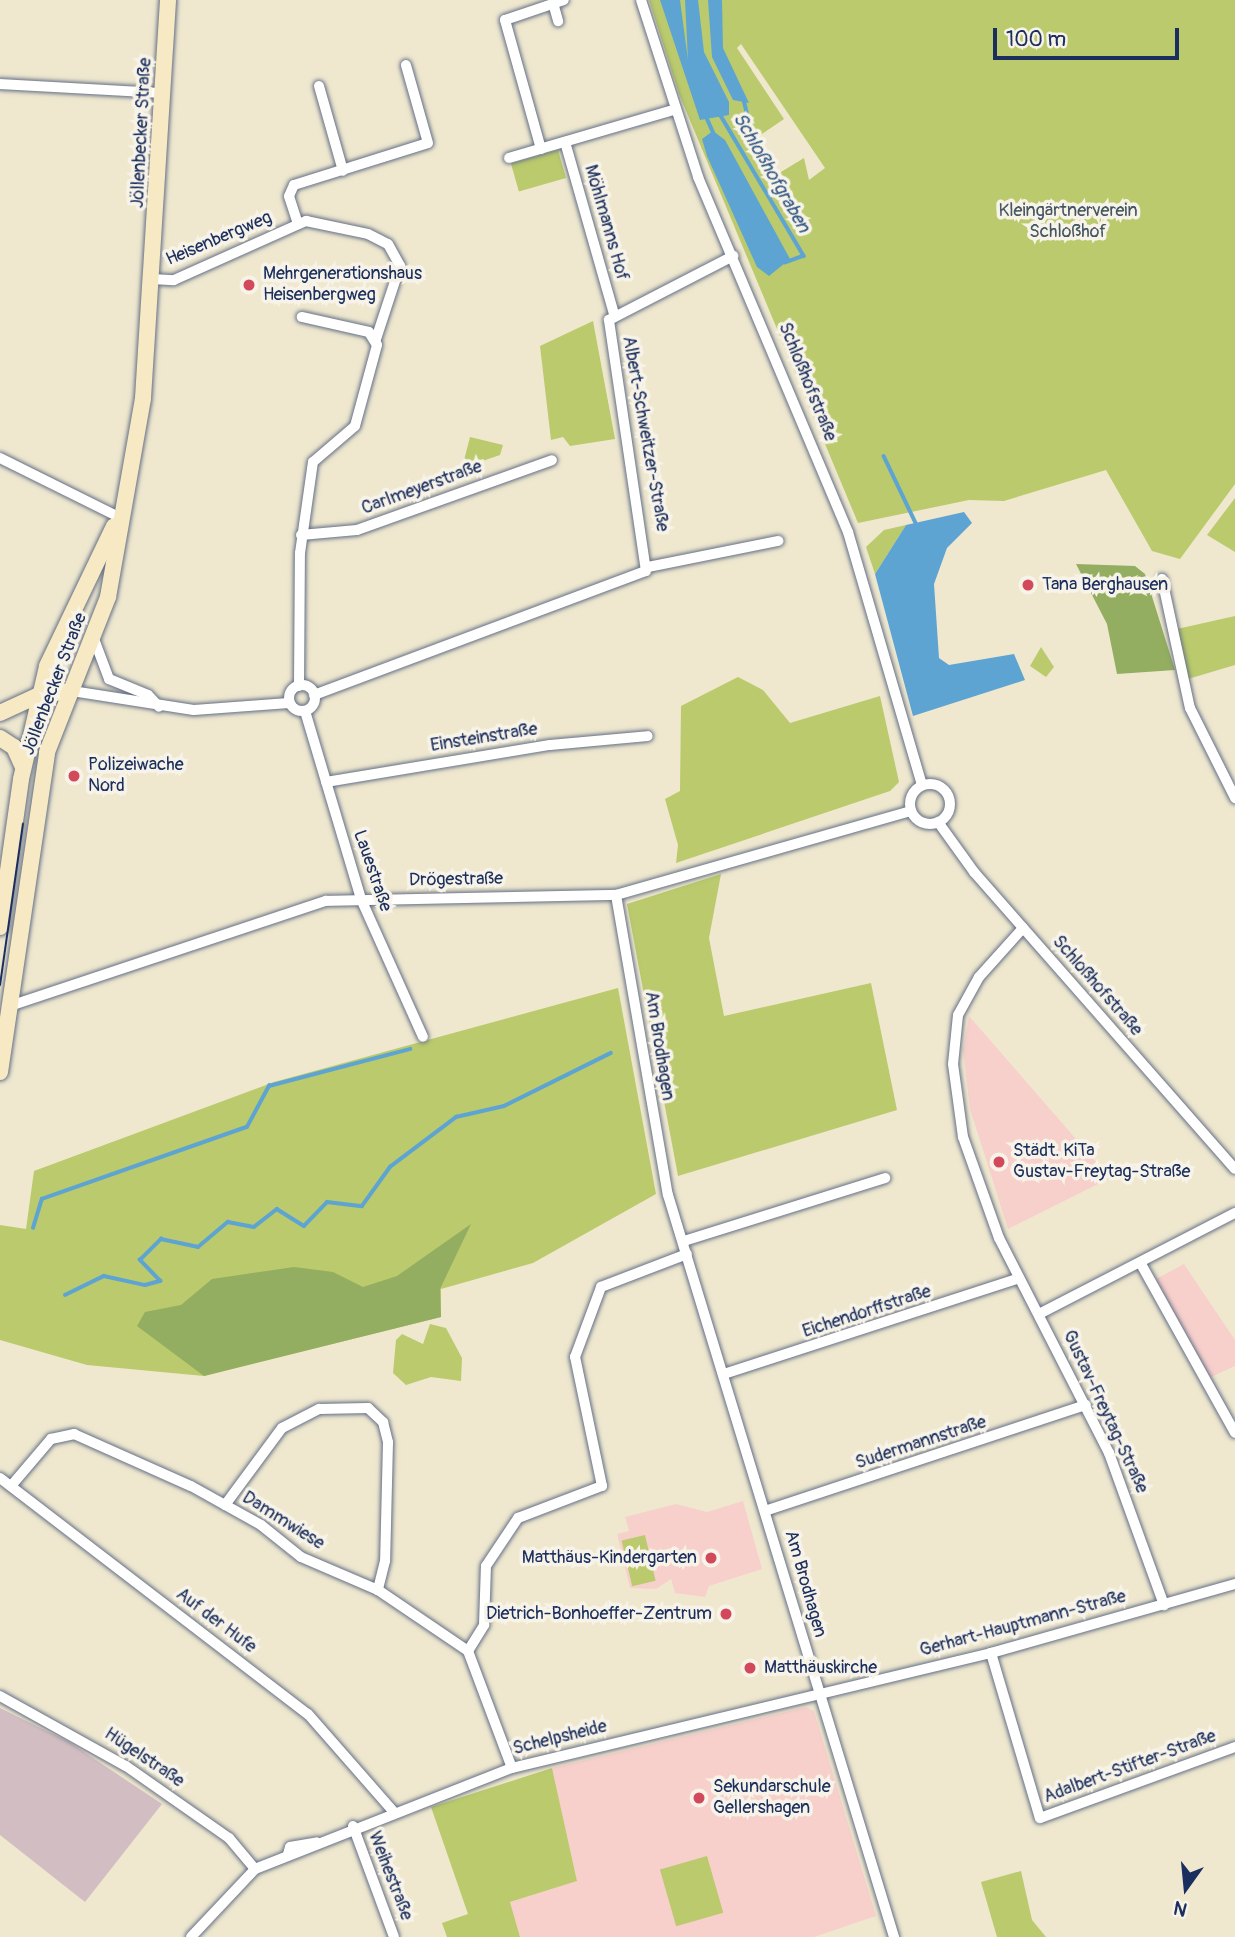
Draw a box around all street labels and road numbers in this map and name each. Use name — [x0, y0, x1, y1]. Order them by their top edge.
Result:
street label: Jöllenbecker Straße — [127, 57, 157, 209]
street label: Möhlmanns Hof — [579, 163, 633, 283]
street label: Heisenbergweg — [163, 207, 275, 271]
street label: Schloßhofstraße — [773, 320, 841, 444]
street label: Albert-Schweitzer-Straße — [617, 335, 673, 533]
street label: Carlmeyerstraße — [359, 456, 485, 520]
street label: Jöllenbecker Straße — [18, 610, 92, 758]
street label: Einsteinstraße — [429, 719, 539, 757]
street label: Lauestraße — [348, 827, 396, 915]
street label: Drögestraße — [409, 868, 503, 892]
street label: Schloßhofstraße — [1048, 931, 1146, 1041]
street label: Am Brodhagen — [640, 990, 678, 1102]
street label: Eichendorffstraße — [800, 1281, 934, 1343]
street label: Gustav-Freytag-Straße — [1058, 1327, 1152, 1497]
street label: Sudermannstraße — [853, 1412, 989, 1474]
street label: Dammwiese — [238, 1487, 328, 1555]
street label: Am Brodhagen — [779, 1528, 831, 1640]
street label: Auf der Hufe — [172, 1584, 260, 1658]
street label: Gerhart-Hauptmann-Straße — [917, 1586, 1129, 1662]
street label: Schelpsheide — [511, 1716, 609, 1760]
street label: Hügelstraße — [100, 1723, 188, 1793]
street label: Adalbert-Stifter-Straße — [1041, 1726, 1219, 1808]
street label: Weihestraße — [363, 1828, 417, 1924]

